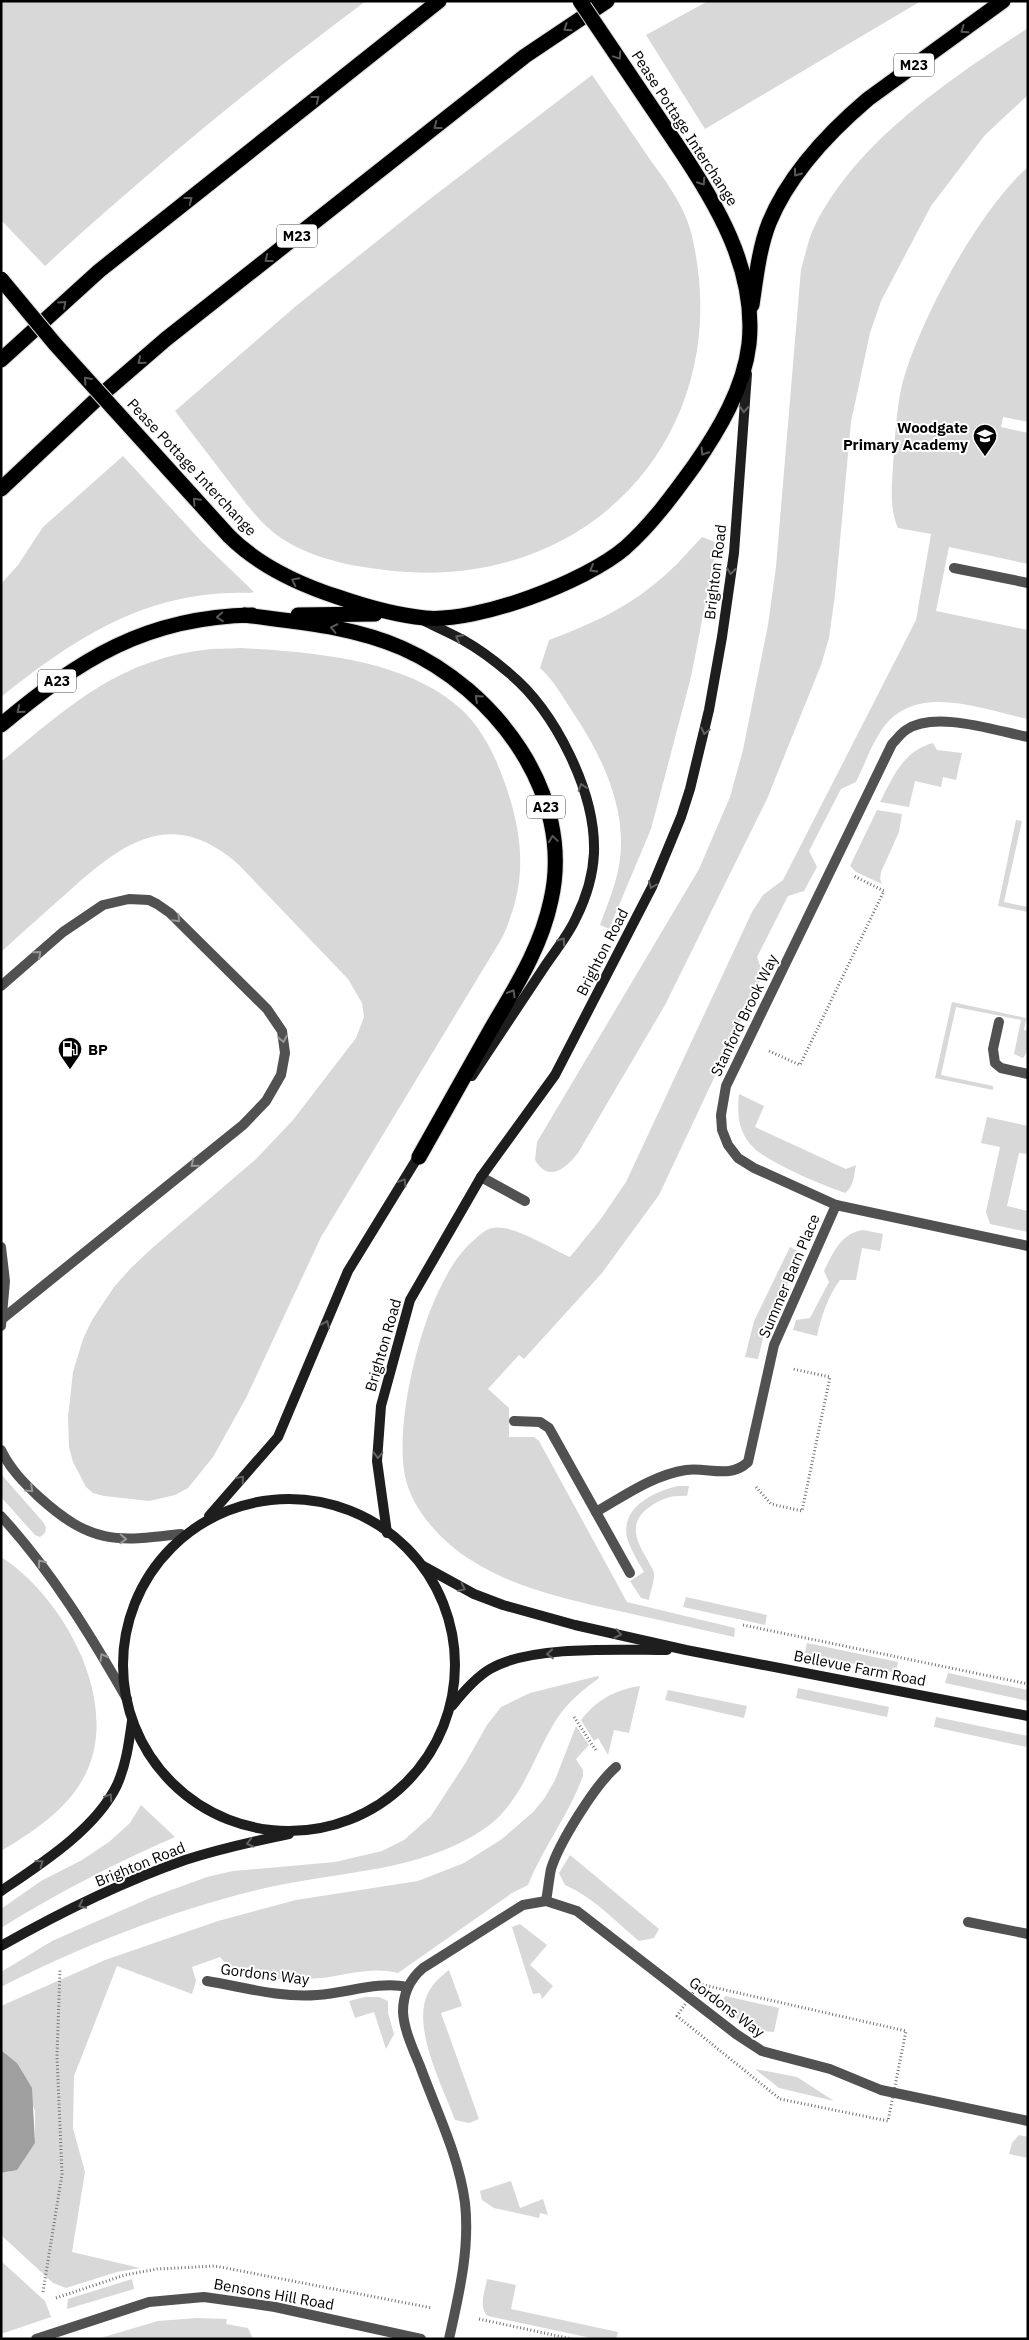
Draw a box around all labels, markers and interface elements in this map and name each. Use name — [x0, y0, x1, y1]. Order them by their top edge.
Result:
one-way arrow — [563, 22, 572, 31]
one-way arrow — [961, 24, 970, 32]
street label: Pease Pottage Interchange — [628, 47, 742, 209]
one-way arrow — [612, 50, 621, 59]
road number: M23 — [894, 54, 934, 76]
one-way arrow — [310, 97, 319, 105]
one-way arrow — [434, 120, 443, 128]
one-way arrow — [795, 167, 803, 176]
one-way arrow — [696, 177, 705, 186]
one-way arrow — [183, 197, 192, 206]
road number: M23 — [277, 225, 317, 248]
one-way arrow — [264, 253, 274, 262]
one-way arrow — [58, 301, 67, 310]
one-way arrow — [138, 355, 147, 363]
one-way arrow — [84, 377, 93, 386]
street label: Pease Pottage Interchange — [123, 394, 261, 540]
one-way arrow — [739, 405, 750, 413]
place label: Woodgate Primary Academy — [843, 418, 968, 454]
school or university icon: Woodgate Primary Academy — [972, 423, 998, 457]
one-way arrow — [700, 446, 710, 455]
one-way arrow — [193, 497, 202, 506]
street label: Brighton Road — [700, 523, 730, 621]
one-way arrow — [590, 562, 599, 572]
one-way arrow — [726, 567, 737, 575]
one-way arrow — [291, 577, 300, 587]
one-way arrow — [216, 611, 224, 622]
one-way arrow — [329, 623, 338, 634]
one-way arrow — [456, 634, 465, 644]
road number: A23 — [38, 669, 76, 692]
one-way arrow — [474, 695, 483, 704]
one-way arrow — [17, 704, 26, 712]
one-way arrow — [700, 727, 711, 736]
one-way arrow — [578, 783, 588, 792]
road number: A23 — [527, 796, 565, 819]
one-way arrow — [548, 834, 559, 842]
one-way arrow — [648, 880, 659, 889]
street label: Brighton Road — [572, 905, 632, 999]
one-way arrow — [171, 913, 180, 922]
one-way arrow — [556, 938, 565, 947]
street label: Stanford Brook Way — [706, 950, 782, 1079]
one-way arrow — [32, 951, 41, 960]
one-way arrow — [506, 989, 516, 998]
one-way arrow — [277, 1035, 288, 1044]
fuel station icon: BP — [57, 1036, 83, 1070]
place label: BP — [88, 1040, 108, 1059]
one-way arrow — [191, 1159, 200, 1167]
one-way arrow — [397, 1178, 407, 1187]
street label: Summer Barn Place — [754, 1211, 824, 1341]
street label: Brighton Road — [361, 1296, 405, 1394]
one-way arrow — [320, 1320, 331, 1329]
one-way arrow — [373, 1452, 383, 1459]
one-way arrow — [235, 1476, 244, 1485]
one-way arrow — [24, 1483, 33, 1492]
one-way arrow — [119, 1533, 127, 1544]
one-way arrow — [38, 1559, 47, 1568]
one-way arrow — [457, 1582, 466, 1592]
one-way arrow — [613, 1629, 622, 1639]
street label: Bellevue Farm Road — [792, 1646, 928, 1690]
one-way arrow — [545, 1648, 553, 1659]
one-way arrow — [99, 1653, 109, 1662]
one-way arrow — [103, 1793, 113, 1802]
street label: Brighton Road — [92, 1837, 188, 1891]
one-way arrow — [246, 1837, 255, 1848]
one-way arrow — [34, 1860, 44, 1869]
one-way arrow — [78, 1898, 87, 1909]
street label: Gordons Way — [220, 1959, 311, 1989]
street label: Gordons Way — [686, 1973, 769, 2042]
street label: Bensons Hill Road — [212, 2274, 336, 2314]

